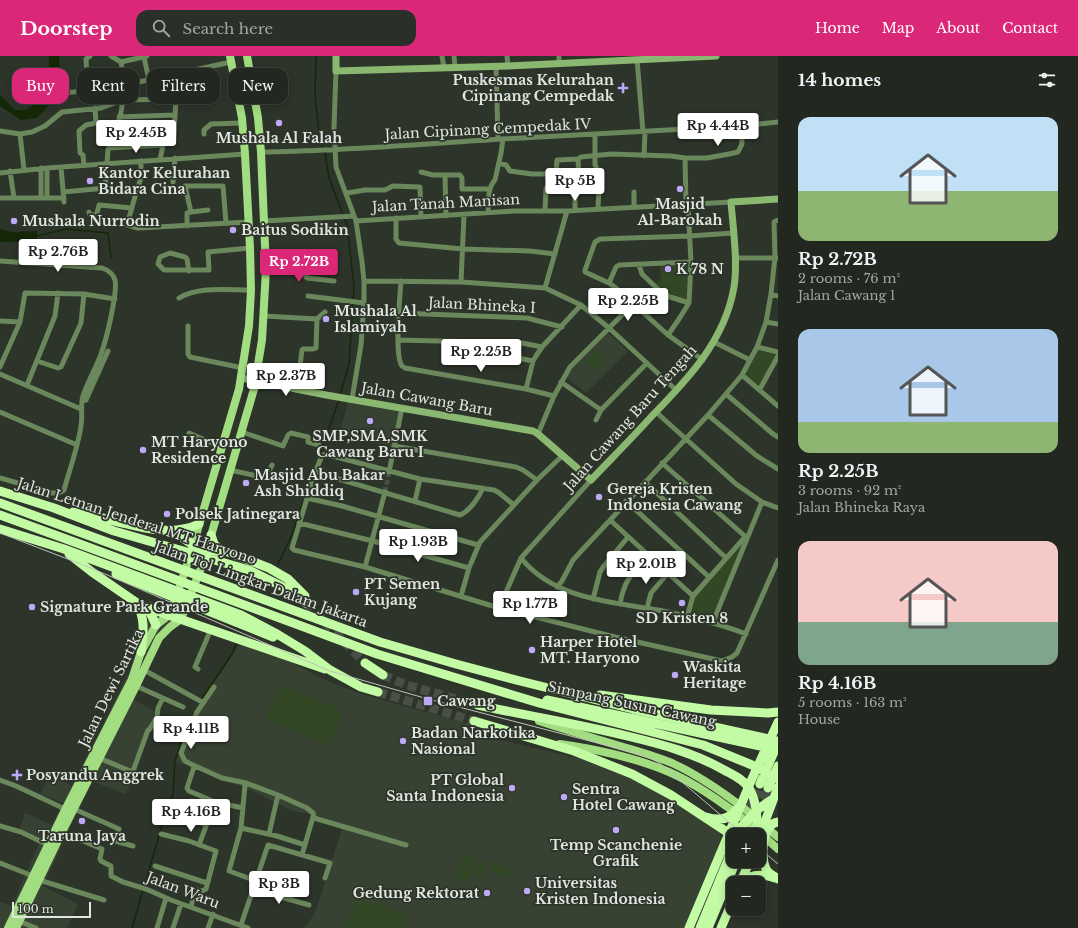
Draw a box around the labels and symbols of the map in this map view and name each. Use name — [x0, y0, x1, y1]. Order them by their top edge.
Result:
place label: Puskesmas Kelurahan Cipinang Cempedak — [453, 71, 615, 105]
marker: Puskesmas Kelurahan Cipinang Cempedak — [617, 82, 629, 94]
pin: Rp 4.44B — [677, 113, 759, 147]
street label: Jalan Cipinang Cempedak IV — [382, 115, 593, 143]
marker: Mushala Al Falah — [274, 118, 284, 128]
pin: Rp 2.45B — [95, 120, 177, 154]
place label: Mushala Al Falah — [216, 129, 342, 147]
place label: Kantor Kelurahan Bidara Cina — [98, 164, 230, 198]
pin: Rp 5B — [547, 168, 603, 202]
marker: Kantor Kelurahan Bidara Cina — [85, 176, 95, 186]
marker: Masjid Al-Barokah — [675, 184, 685, 194]
street label: Jalan Tanah Manisan — [370, 190, 521, 216]
place label: Masjid Al-Barokah — [636, 195, 723, 229]
place label: Mushala Nurrodin — [22, 212, 160, 230]
marker: Mushala Nurrodin — [9, 216, 19, 226]
place label: Baitus Sodikin — [241, 221, 349, 239]
marker: Baitus Sodikin — [228, 225, 238, 235]
pin: Rp 2.76B — [17, 239, 99, 273]
pin: Rp 2.72B — [258, 249, 340, 283]
place label: K 78 N — [676, 260, 724, 278]
marker: K 78 N — [663, 264, 673, 274]
pin: Rp 2.25B — [587, 288, 669, 322]
street label: Jalan Bhineka I — [426, 293, 536, 317]
place label: Mushala Al Islamiyah — [334, 302, 417, 336]
marker: Mushala Al Islamiyah — [321, 314, 331, 324]
pin: Rp 2.25B — [440, 339, 522, 373]
street label: Jalan Cawang Baru Tengah — [558, 341, 701, 496]
pin: Rp 2.37B — [245, 363, 327, 397]
street label: Jalan Cawang Baru — [358, 378, 495, 420]
marker: SMP,SMA,SMK Cawang Baru I — [365, 416, 375, 426]
place label: SMP,SMA,SMK Cawang Baru I — [312, 427, 428, 461]
place label: MT Haryono Residence — [151, 433, 248, 467]
marker: MT Haryono Residence — [138, 445, 148, 455]
place label: Masjid Abu Bakar Ash Shiddiq — [253, 466, 385, 500]
street label: Jalan Letnan Jenderal MT Haryono — [13, 473, 259, 568]
marker: Masjid Abu Bakar Ash Shiddiq — [241, 478, 251, 488]
place label: Gereja Kristen Indonesia Cawang — [607, 480, 743, 514]
marker: Gereja Kristen Indonesia Cawang — [594, 492, 604, 502]
place label: Polsek Jatinegara — [175, 505, 300, 523]
marker: Polsek Jatinegara — [162, 509, 172, 519]
pin: Rp 1.93B — [377, 529, 459, 563]
street label: Jalan Tol Lingkar Dalam Jakarta — [150, 536, 370, 631]
pin: Rp 2.01B — [605, 551, 687, 585]
place label: PT Semen Kujang — [364, 575, 440, 609]
marker: PT Semen Kujang — [351, 587, 361, 597]
pin: Rp 1.77B — [489, 591, 571, 625]
place label: Signature Park Grande — [40, 598, 208, 616]
marker: SD Kristen 8 — [677, 598, 687, 608]
marker: Signature Park Grande — [27, 602, 37, 612]
place label: SD Kristen 8 — [636, 609, 728, 627]
street label: Jalan Dewi Sartika — [74, 626, 148, 752]
place label: Harper Hotel MT. Haryono — [540, 633, 640, 667]
marker: Harper Hotel MT. Haryono — [527, 645, 537, 655]
place label: Waskita Heritage — [682, 658, 746, 692]
marker: Waskita Heritage — [670, 670, 680, 680]
street label: Simpang Susun Cawang — [546, 677, 719, 731]
place label: Cawang — [437, 692, 496, 710]
marker: Cawang — [422, 695, 434, 707]
pin: Rp 4.11B — [150, 716, 232, 750]
place label: Badan Narkotika Nasional — [411, 724, 535, 758]
marker: Badan Narkotika Nasional — [398, 736, 408, 746]
place label: Posyandu Anggrek — [26, 766, 165, 784]
marker: Posyandu Anggrek — [11, 769, 23, 781]
place label: PT Global Santa Indonesia — [386, 771, 504, 805]
place label: Sentra Hotel Cawang — [572, 780, 675, 814]
marker: PT Global Santa Indonesia — [507, 783, 517, 793]
marker: Sentra Hotel Cawang — [559, 792, 569, 802]
pin: Rp 4.16B — [150, 799, 232, 833]
marker: Taruna Jaya — [77, 816, 87, 826]
marker: Temp Scanchenie Grafik — [611, 825, 621, 835]
place label: Taruna Jaya — [38, 827, 126, 845]
place label: Temp Scanchenie Grafik — [550, 836, 682, 870]
street label: Jalan Waru — [142, 867, 223, 912]
pin: Rp 3B — [251, 871, 307, 905]
place label: Universitas Kristen Indonesia — [535, 874, 666, 908]
place label: Gedung Rektorat — [353, 884, 480, 902]
marker: Universitas Kristen Indonesia — [522, 886, 532, 896]
marker: Gedung Rektorat — [482, 888, 492, 898]
scale bar — [12, 900, 91, 919]

